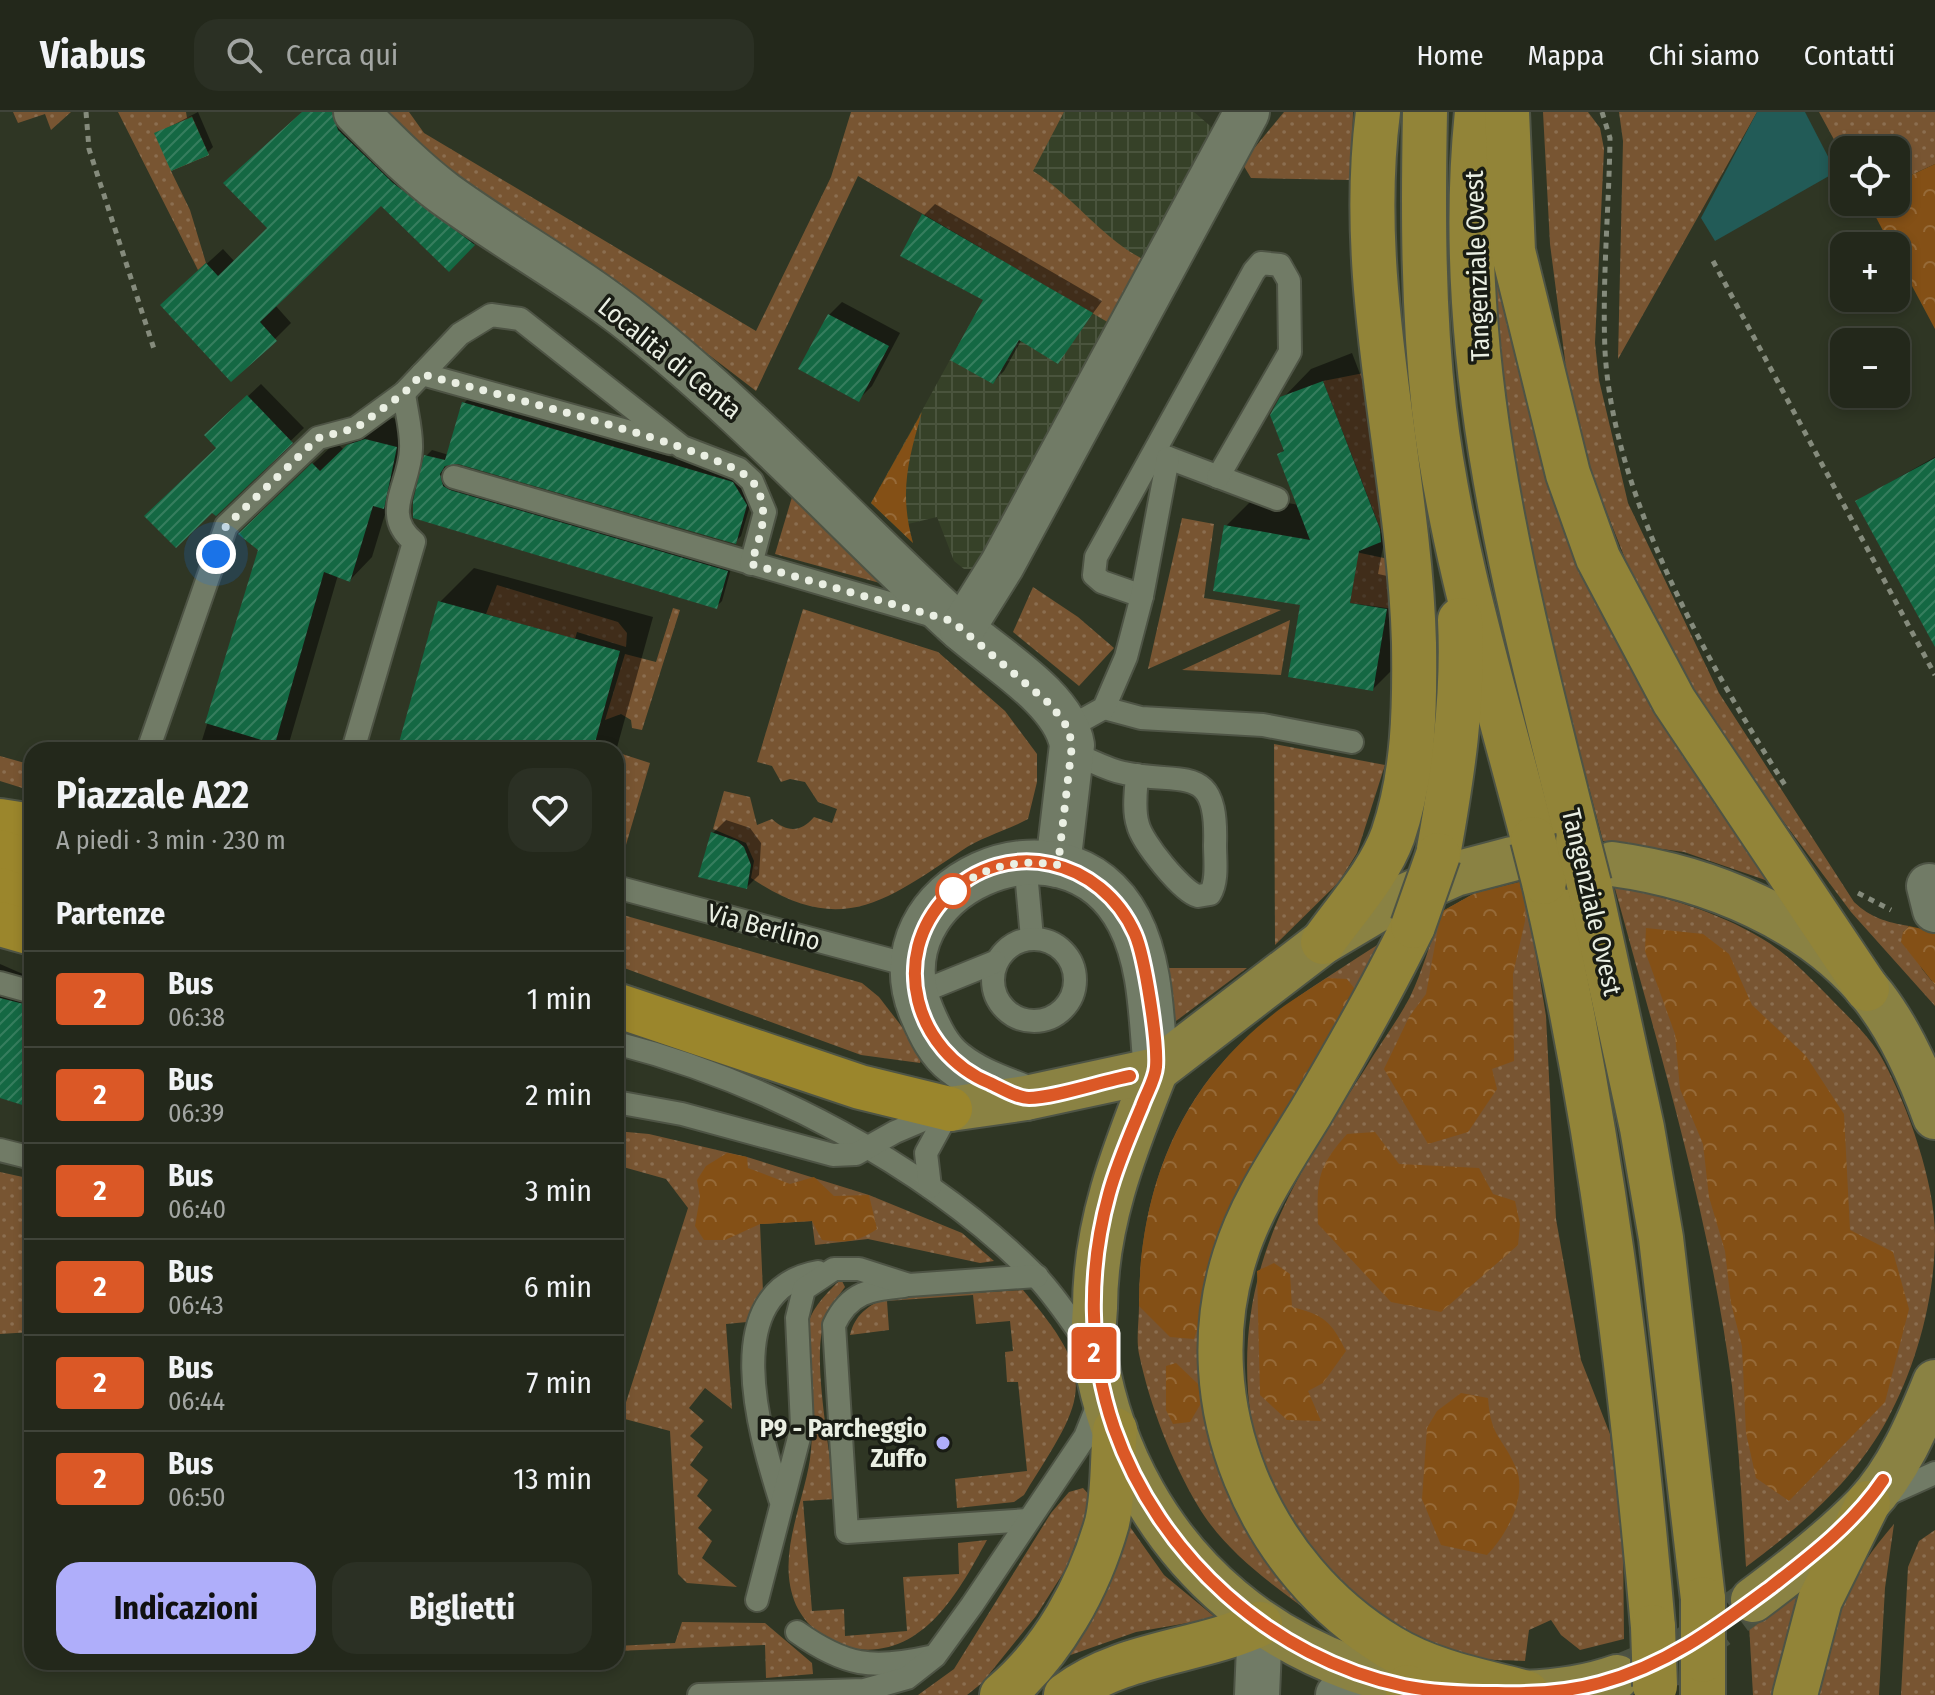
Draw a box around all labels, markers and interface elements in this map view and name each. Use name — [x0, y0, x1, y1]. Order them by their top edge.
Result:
search box — [194, 19, 754, 91]
text: Viabus — [40, 32, 146, 78]
icon: search — [222, 33, 266, 77]
text: Cerca qui — [286, 37, 398, 73]
text: Home — [1417, 39, 1484, 72]
text: Mappa — [1528, 39, 1604, 72]
text: Chi siamo — [1648, 39, 1760, 72]
text: Contatti — [1804, 39, 1895, 72]
map controls — [1830, 136, 1910, 408]
button: locate — [1830, 136, 1910, 216]
street label: Tangenziale Ovest — [1459, 170, 1496, 362]
button: + — [1830, 232, 1910, 312]
street label: Località di Centa — [592, 291, 748, 426]
button: − — [1830, 328, 1910, 408]
your location — [196, 534, 236, 574]
button: heart — [508, 768, 592, 852]
text: Piazzale A22 — [56, 772, 249, 818]
street label: Tangenziale Ovest — [1555, 806, 1628, 999]
text: A piedi · 3 min · 230 m — [56, 825, 286, 856]
unlabelled marker — [936, 874, 970, 908]
text: Partenze — [56, 896, 165, 932]
street label: Via Berlino — [704, 898, 824, 957]
text: Bus — [168, 966, 213, 1002]
text: 1 min — [527, 981, 592, 1017]
text: 2 — [94, 982, 106, 1015]
text: 06:38 — [168, 1002, 225, 1033]
text: Bus — [168, 1062, 213, 1098]
text: 2 min — [525, 1077, 592, 1113]
text: 2 — [94, 1078, 106, 1111]
text: 06:39 — [168, 1098, 224, 1129]
text: Bus — [168, 1158, 213, 1194]
text: 3 min — [525, 1173, 592, 1209]
text: 2 — [94, 1174, 106, 1207]
text: 06:40 — [168, 1194, 226, 1225]
text: Bus — [168, 1254, 213, 1290]
text: 6 min — [524, 1269, 592, 1305]
text: 2 — [94, 1270, 106, 1303]
text: 06:43 — [168, 1290, 224, 1321]
line badge: 2 — [1068, 1327, 1120, 1379]
text: 2 — [1088, 1336, 1100, 1369]
text: Bus — [168, 1350, 213, 1386]
text: 7 min — [526, 1365, 592, 1401]
text: 2 — [94, 1366, 106, 1399]
text: 06:44 — [168, 1386, 225, 1417]
place label: P9 - Parcheggio Zuffo — [760, 1413, 927, 1474]
marker: P9 - Parcheggio Zuffo — [934, 1434, 952, 1452]
text: Bus — [168, 1446, 213, 1482]
text: 13 min — [513, 1461, 592, 1497]
text: 2 — [94, 1462, 106, 1495]
text: 06:50 — [168, 1482, 226, 1513]
button: Indicazioni — [56, 1562, 316, 1654]
button: Biglietti — [332, 1562, 592, 1654]

